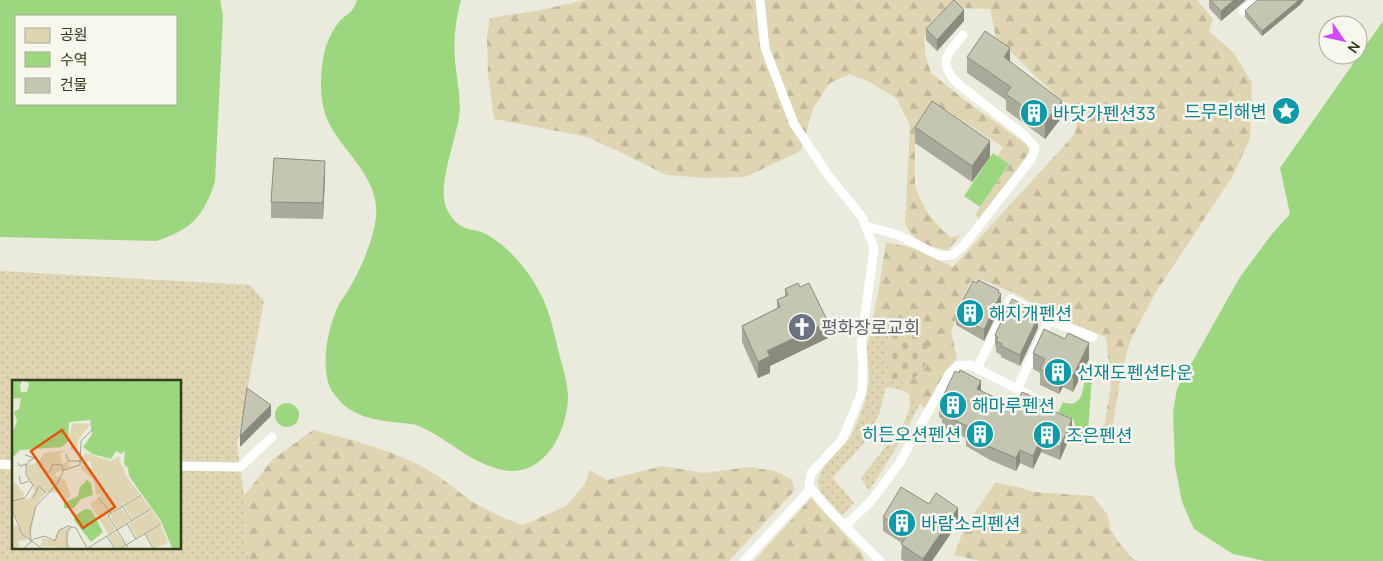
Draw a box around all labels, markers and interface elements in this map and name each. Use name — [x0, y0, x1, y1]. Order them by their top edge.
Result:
legend — [15, 15, 178, 105]
north arrow — [1318, 15, 1368, 65]
text: 공원 — [60, 24, 88, 45]
text: N — [1344, 38, 1365, 57]
text: 수역 — [60, 49, 88, 70]
text: 건물 — [60, 74, 88, 95]
place icon: 드무리해변 — [1271, 96, 1301, 126]
building icon: 바닷가펜션33 — [1019, 98, 1049, 128]
place label: 드무리해변 — [1184, 99, 1267, 123]
place label: 바닷가펜션33 — [1053, 101, 1156, 125]
building icon: 해지개펜션 — [955, 298, 985, 328]
place label: 해지개펜션 — [989, 301, 1072, 325]
church icon: 평화장로교회 — [787, 312, 817, 342]
place label: 평화장로교회 — [821, 315, 920, 339]
building icon: 선재도펜션타운 — [1043, 357, 1073, 387]
place label: 선재도펜션타운 — [1077, 360, 1193, 384]
inset map — [12, 380, 181, 548]
building icon: 해마루펜션 — [938, 390, 968, 420]
place label: 해마루펜션 — [972, 393, 1055, 417]
building icon: 히든오션펜션 — [965, 419, 995, 449]
building icon: 조은펜션 — [1032, 420, 1062, 450]
place label: 히든오션펜션 — [862, 422, 961, 446]
place label: 조은펜션 — [1066, 423, 1132, 447]
building icon: 바람소리펜션 — [887, 508, 917, 538]
place label: 바람소리펜션 — [921, 511, 1020, 535]

